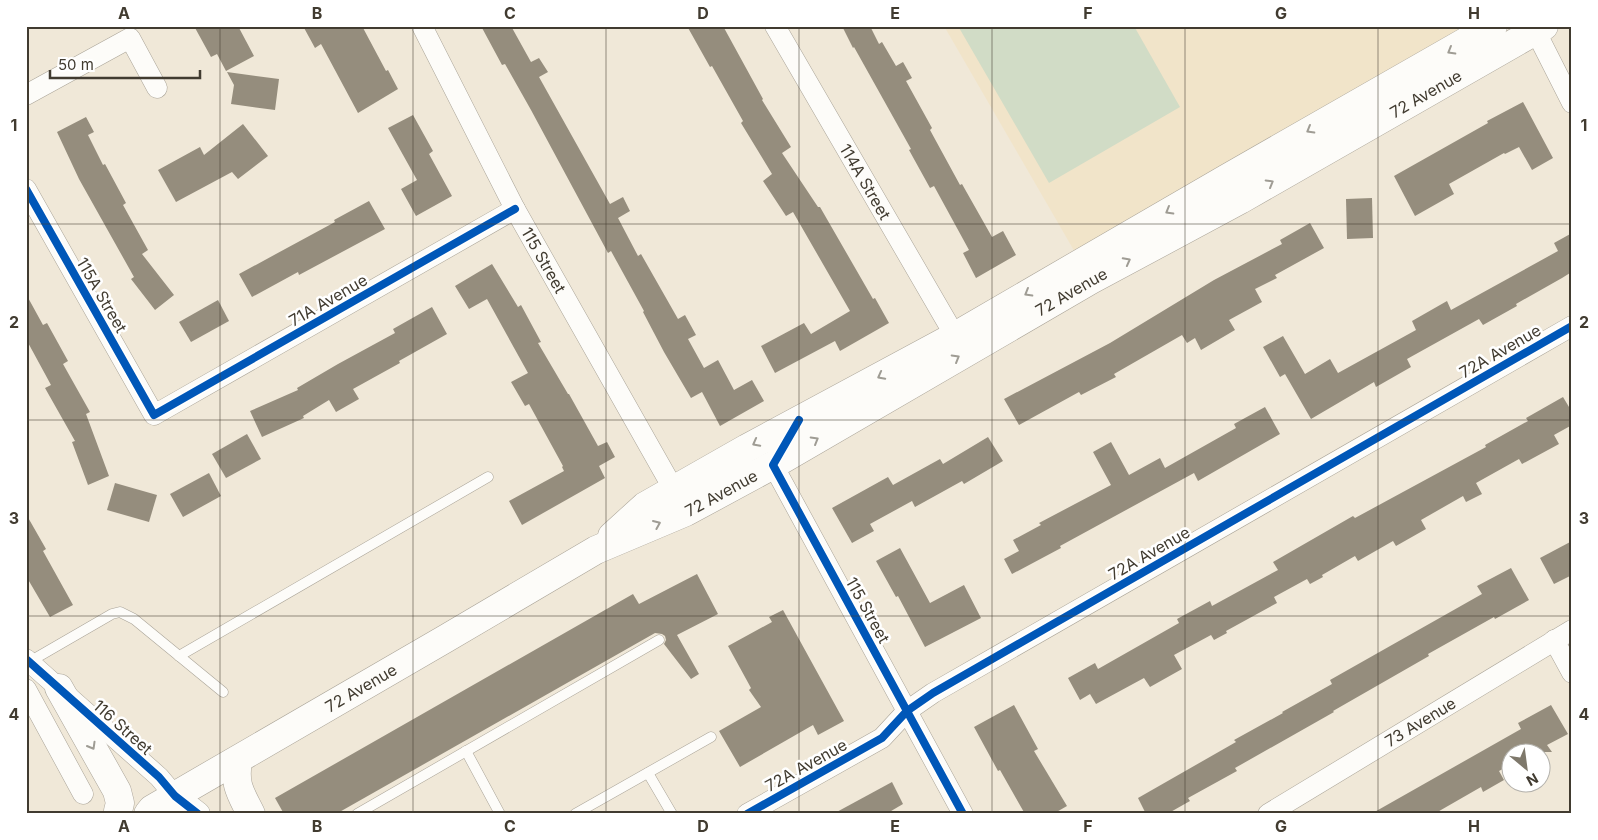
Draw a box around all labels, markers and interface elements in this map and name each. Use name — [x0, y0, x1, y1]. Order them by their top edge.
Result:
text: A — [118, 3, 130, 23]
text: B — [312, 3, 322, 23]
text: C — [504, 3, 516, 23]
text: D — [697, 3, 709, 23]
text: E — [890, 3, 900, 23]
text: F — [1083, 3, 1093, 23]
text: G — [1275, 3, 1287, 23]
text: H — [1468, 3, 1480, 23]
one-way arrow — [1448, 44, 1457, 54]
scale bar — [50, 48, 200, 80]
text: 50 m — [58, 55, 94, 74]
street label: 72 Avenue — [1386, 65, 1465, 122]
text: 1 — [11, 115, 17, 135]
text: 1 — [1581, 115, 1587, 135]
one-way arrow — [1306, 124, 1315, 134]
street label: 114A Street — [836, 140, 895, 223]
one-way arrow — [1265, 179, 1274, 189]
one-way arrow — [1165, 205, 1174, 215]
street label: 115 Street — [517, 224, 570, 297]
street label: 115A Street — [72, 254, 132, 336]
one-way arrow — [1122, 257, 1131, 267]
street label: 72 Avenue — [1032, 263, 1111, 320]
street label: 71A Avenue — [285, 270, 371, 330]
one-way arrow — [1025, 287, 1034, 297]
text: 2 — [9, 312, 19, 332]
text: 2 — [1579, 312, 1589, 332]
street label: 72A Avenue — [1456, 320, 1544, 382]
one-way arrow — [950, 355, 959, 365]
one-way arrow — [878, 370, 887, 380]
one-way arrow — [753, 437, 762, 447]
one-way arrow — [810, 437, 819, 447]
street label: 72 Avenue — [681, 465, 761, 521]
text: 3 — [9, 508, 19, 528]
text: 3 — [1579, 508, 1589, 528]
one-way arrow — [652, 520, 661, 531]
street label: 72A Avenue — [1105, 522, 1193, 584]
street label: 115 Street — [842, 573, 894, 647]
street label: 72 Avenue — [322, 659, 400, 716]
street label: 73 Avenue — [1381, 693, 1459, 751]
street label: 116 Street — [89, 695, 157, 759]
text: 4 — [9, 704, 20, 724]
text: 4 — [1579, 704, 1590, 724]
street label: 72A Avenue — [762, 734, 850, 796]
one-way arrow — [85, 740, 95, 749]
north arrow — [1500, 742, 1550, 792]
text: N — [1524, 770, 1541, 790]
text: A — [118, 816, 130, 836]
text: B — [312, 816, 322, 836]
text: C — [504, 816, 516, 836]
text: D — [697, 816, 709, 836]
text: E — [890, 816, 900, 836]
text: F — [1083, 816, 1093, 836]
text: G — [1275, 816, 1287, 836]
text: H — [1468, 816, 1480, 836]

